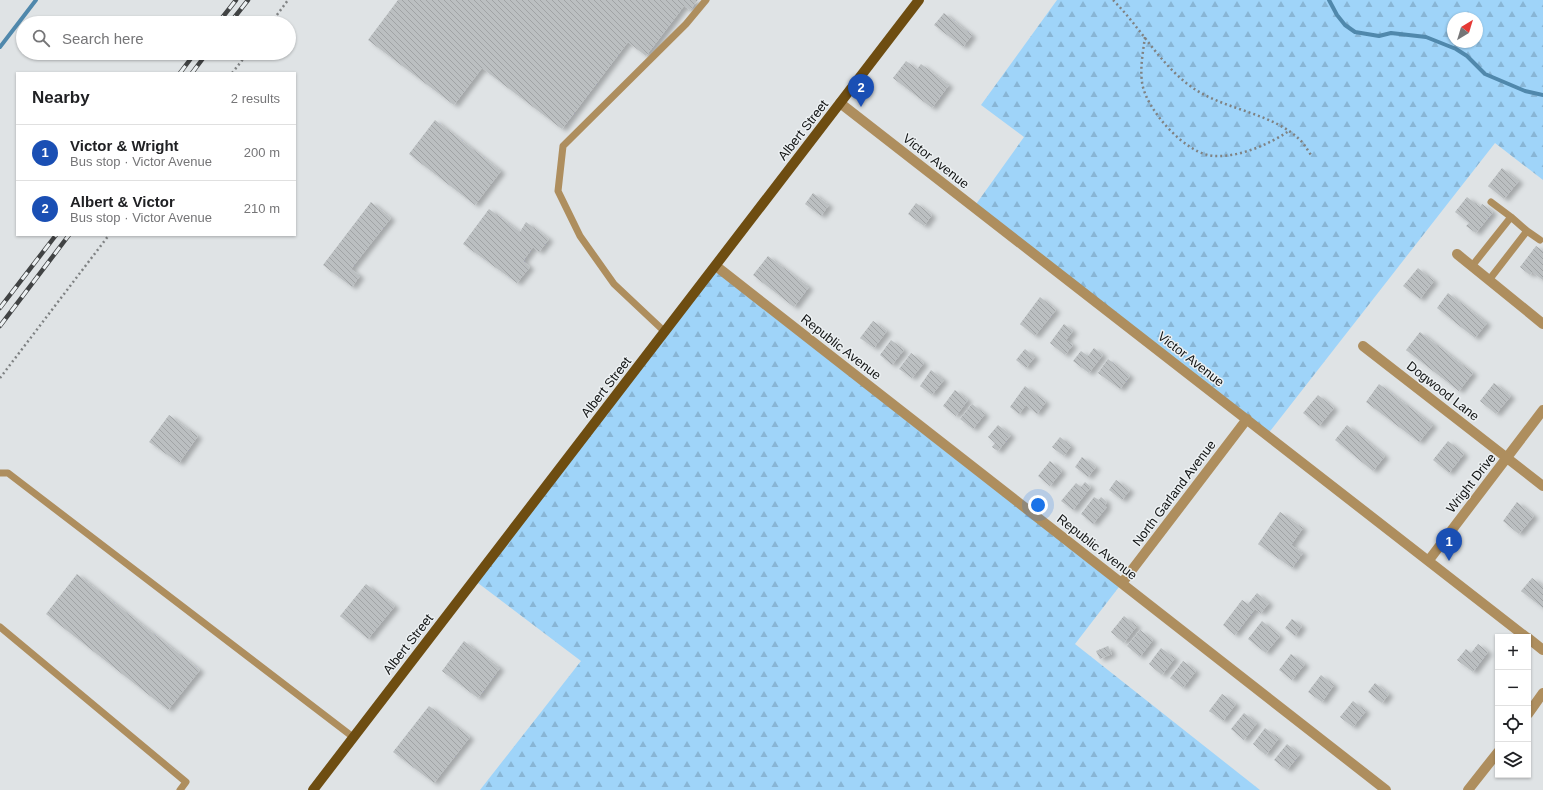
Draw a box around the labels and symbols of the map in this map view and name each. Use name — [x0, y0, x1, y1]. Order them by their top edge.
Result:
north arrow — [1447, 12, 1483, 48]
pin: 2 — [848, 74, 874, 107]
street label: Albert Street — [775, 97, 831, 163]
street label: Victor Avenue — [900, 131, 972, 191]
street label: Republic Avenue — [798, 311, 884, 383]
street label: Victor Avenue — [1155, 329, 1227, 389]
street label: Albert Street — [578, 354, 634, 420]
street label: Dogwood Lane — [1404, 358, 1482, 424]
street label: North Garland Avenue — [1129, 437, 1219, 549]
street label: Wright Drive — [1443, 450, 1499, 516]
your location — [1028, 495, 1048, 515]
street label: Republic Avenue — [1054, 511, 1140, 583]
pin: 1 — [1436, 528, 1462, 561]
street label: Albert Street — [380, 611, 436, 677]

